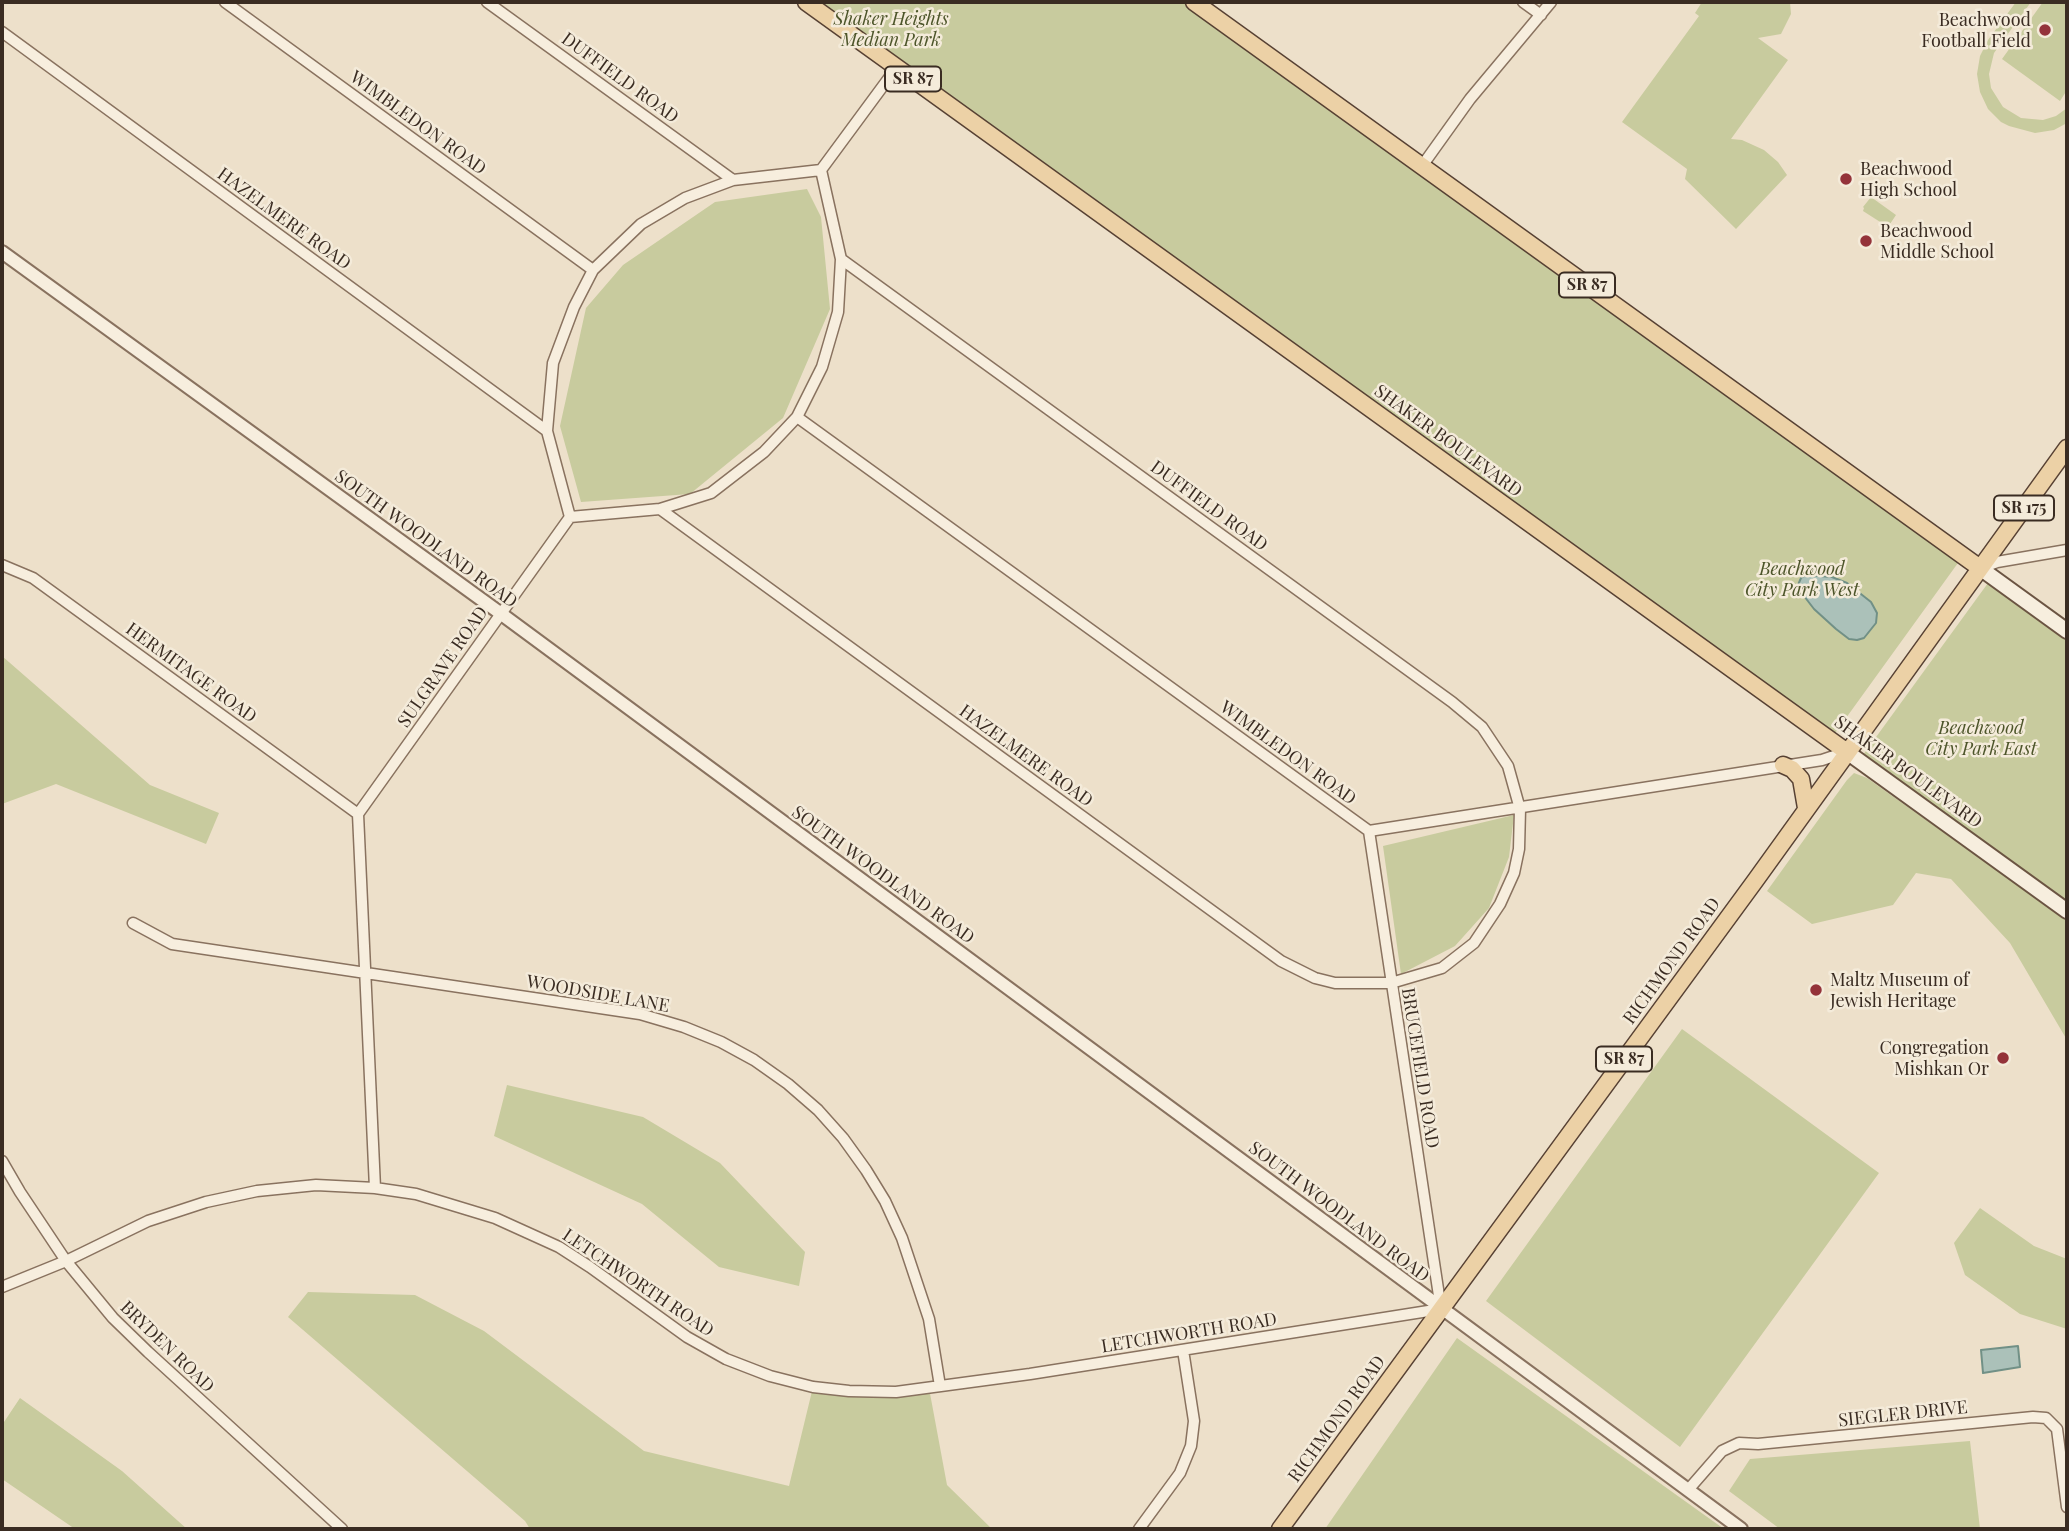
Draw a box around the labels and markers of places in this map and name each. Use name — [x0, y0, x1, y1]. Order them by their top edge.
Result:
place label: Beachwood Football Field — [1921, 9, 2031, 52]
marker: Beachwood Football Field — [2037, 22, 2053, 38]
place label: Beachwood High School — [1860, 158, 1957, 200]
marker: Beachwood High School — [1838, 171, 1854, 187]
place label: Beachwood Middle School — [1880, 220, 1994, 262]
marker: Beachwood Middle School — [1858, 233, 1874, 249]
place label: Maltz Museum of Jewish Heritage — [1830, 969, 1969, 1012]
marker: Maltz Museum of Jewish Heritage — [1808, 982, 1824, 998]
place label: Congregation Mishkan Or — [1879, 1037, 1989, 1080]
marker: Congregation Mishkan Or — [1995, 1050, 2011, 1066]

